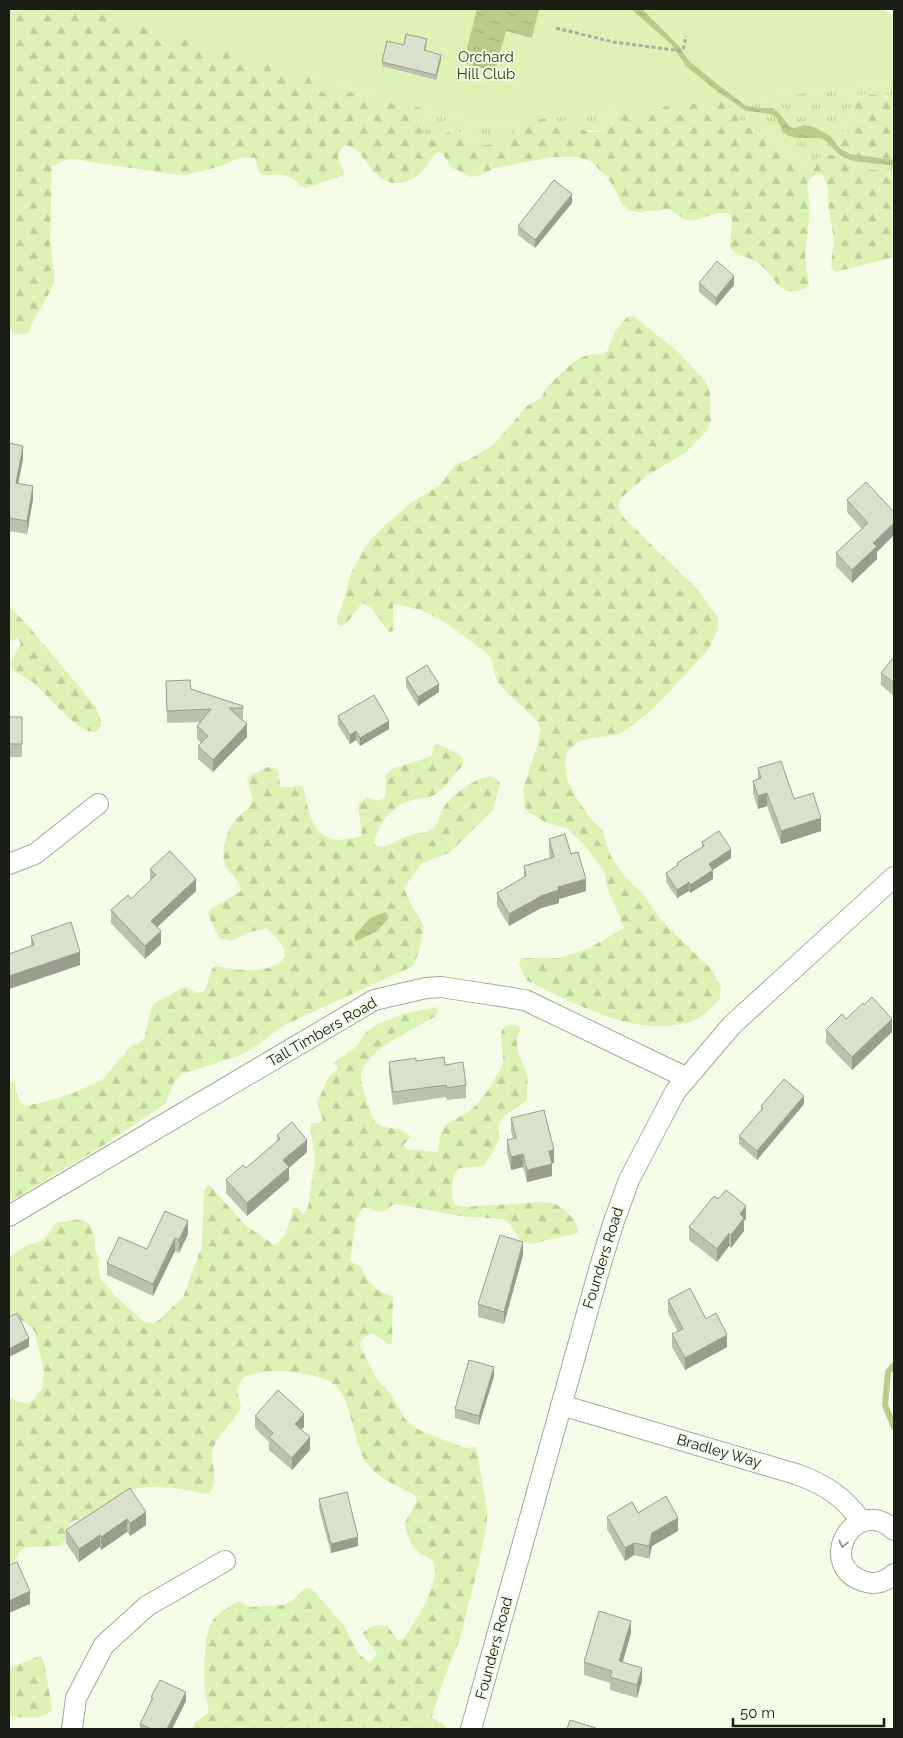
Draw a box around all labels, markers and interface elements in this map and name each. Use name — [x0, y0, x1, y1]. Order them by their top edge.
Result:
park label: Orchard Hill Club — [457, 48, 515, 83]
street label: Tall Timbers Road — [264, 993, 380, 1071]
street label: Founders Road — [579, 1205, 627, 1311]
street label: Bradley Way — [675, 1430, 763, 1472]
one-way arrow — [838, 1540, 849, 1548]
street label: Founders Road — [472, 1595, 516, 1701]
scale bar — [733, 1696, 884, 1728]
text: 50 m — [740, 1704, 775, 1722]

